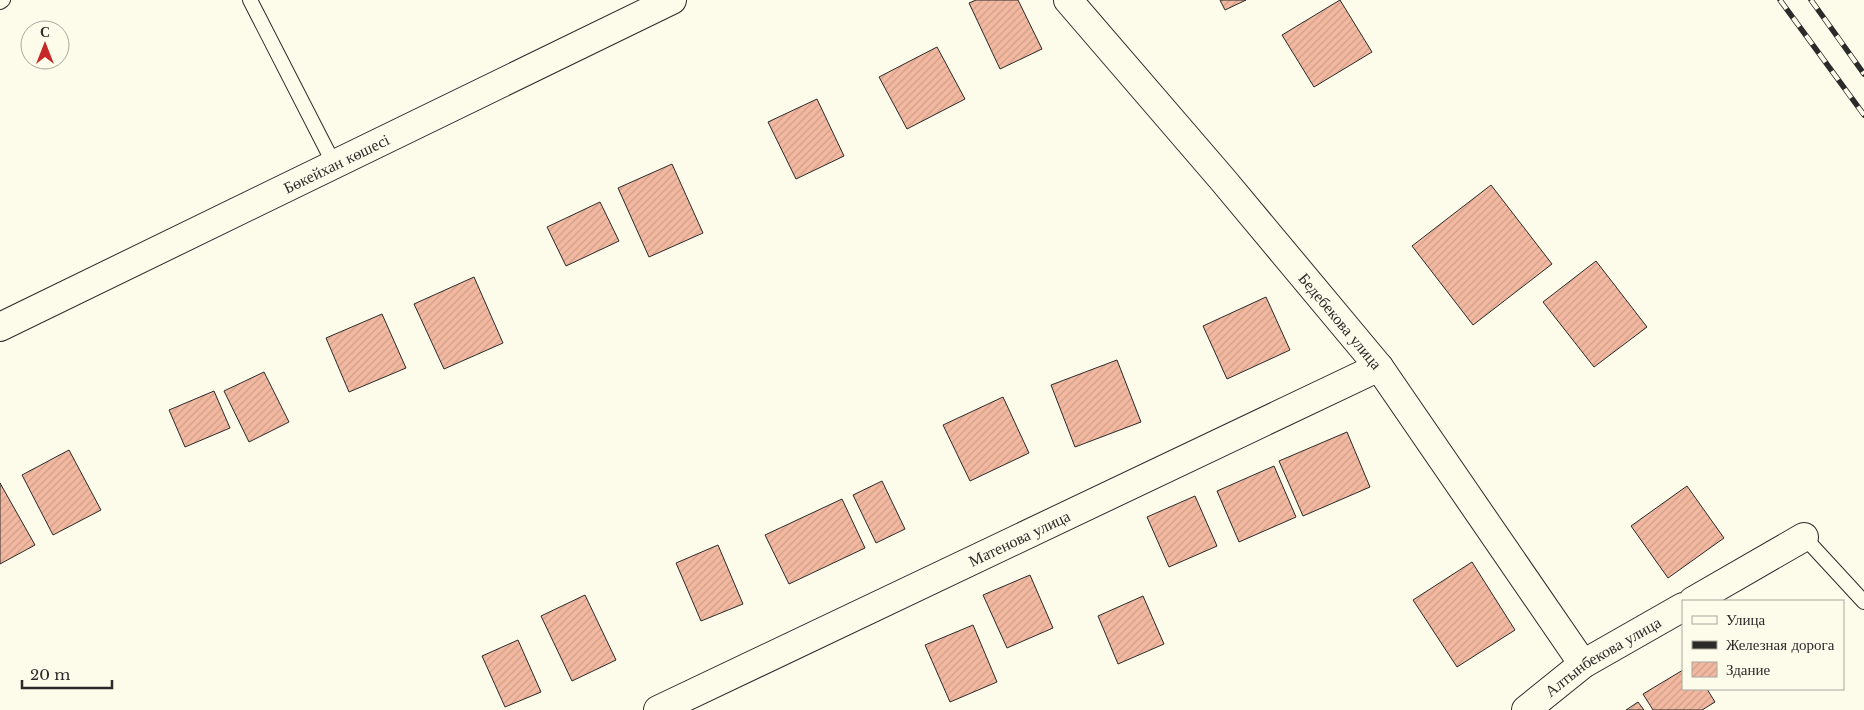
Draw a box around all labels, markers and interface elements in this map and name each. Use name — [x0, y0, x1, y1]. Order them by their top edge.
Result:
north arrow — [20, 20, 70, 70]
text: С — [40, 23, 50, 41]
street label: Бөкейхан көшесі — [280, 129, 393, 198]
street label: Бедебекова улица — [1294, 268, 1387, 373]
street label: Матенова улица — [965, 505, 1073, 571]
legend — [1682, 600, 1844, 690]
text: Улица — [1726, 610, 1765, 629]
street label: Алтынбекова улица — [1541, 612, 1664, 701]
text: Железная дорога — [1726, 635, 1835, 654]
scale bar — [22, 658, 112, 690]
text: Здание — [1726, 660, 1770, 679]
text: 20 m — [30, 665, 70, 684]

